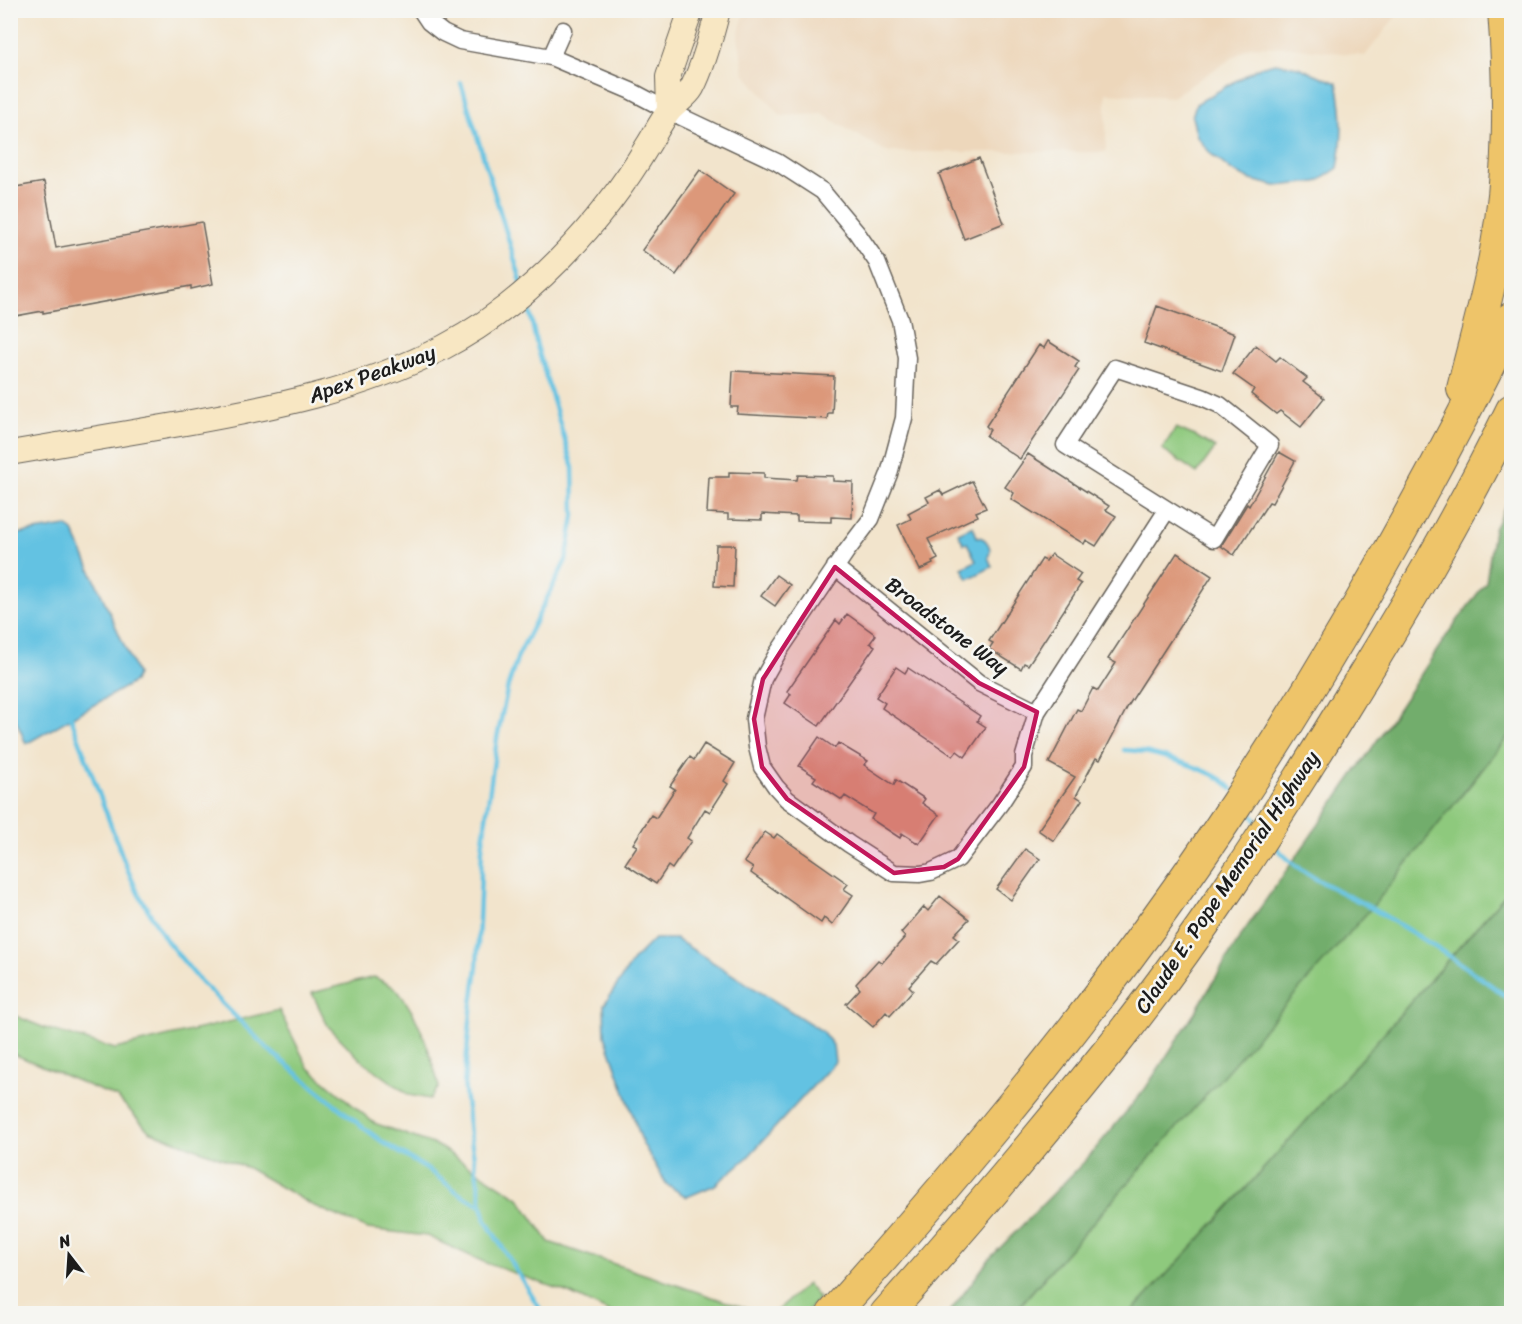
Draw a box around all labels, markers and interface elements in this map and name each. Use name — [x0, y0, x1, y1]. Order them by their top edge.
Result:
street label: Apex Peakway — [302, 333, 441, 415]
street label: Broadstone Way — [877, 566, 1017, 686]
street label: Claude E. Pope Memorial Highway — [1124, 742, 1330, 1022]
north arrow — [39, 1225, 99, 1285]
text: N — [54, 1225, 75, 1257]

